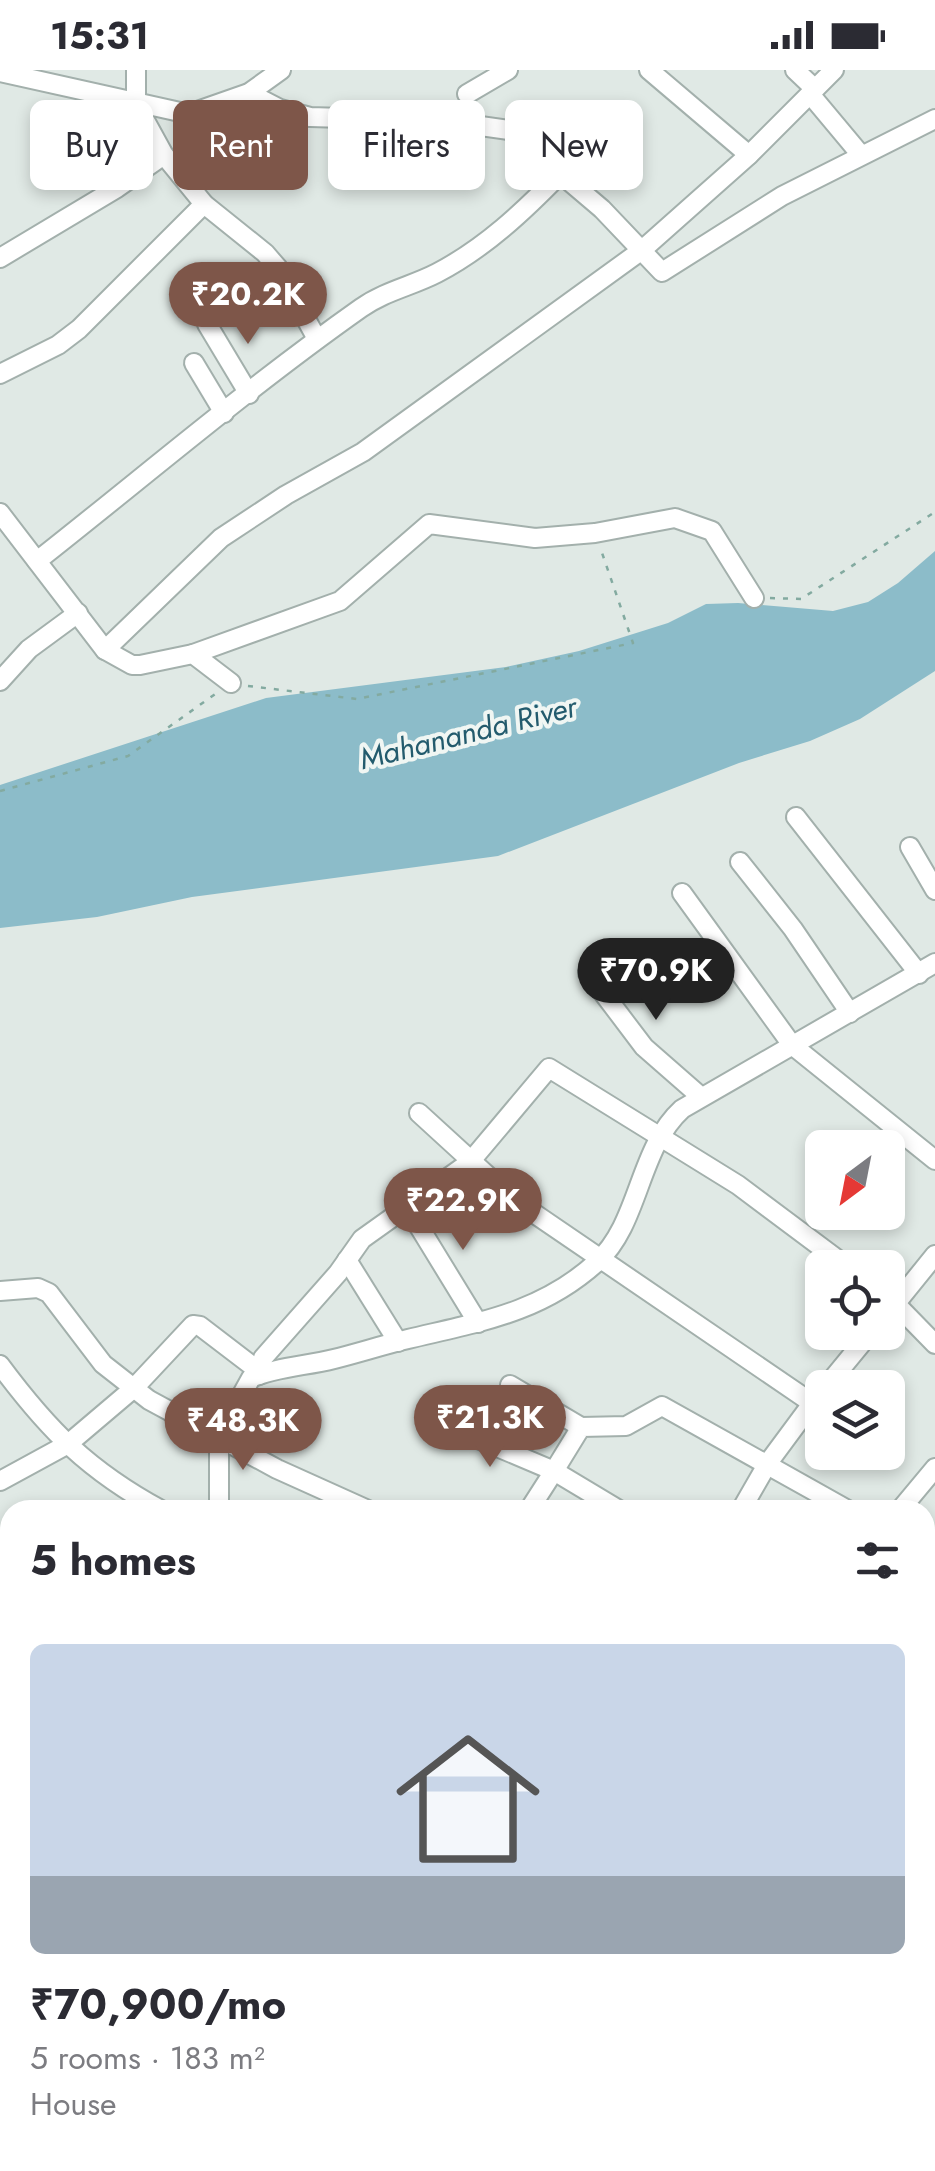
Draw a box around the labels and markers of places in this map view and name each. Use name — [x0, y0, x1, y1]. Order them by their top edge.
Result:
pin: ₹20.2K — [167, 262, 329, 347]
pin: ₹70.9K — [575, 938, 737, 1023]
pin: ₹22.9K — [382, 1168, 544, 1253]
pin: ₹21.3K — [409, 1385, 571, 1470]
pin: ₹48.3K — [162, 1388, 324, 1473]

